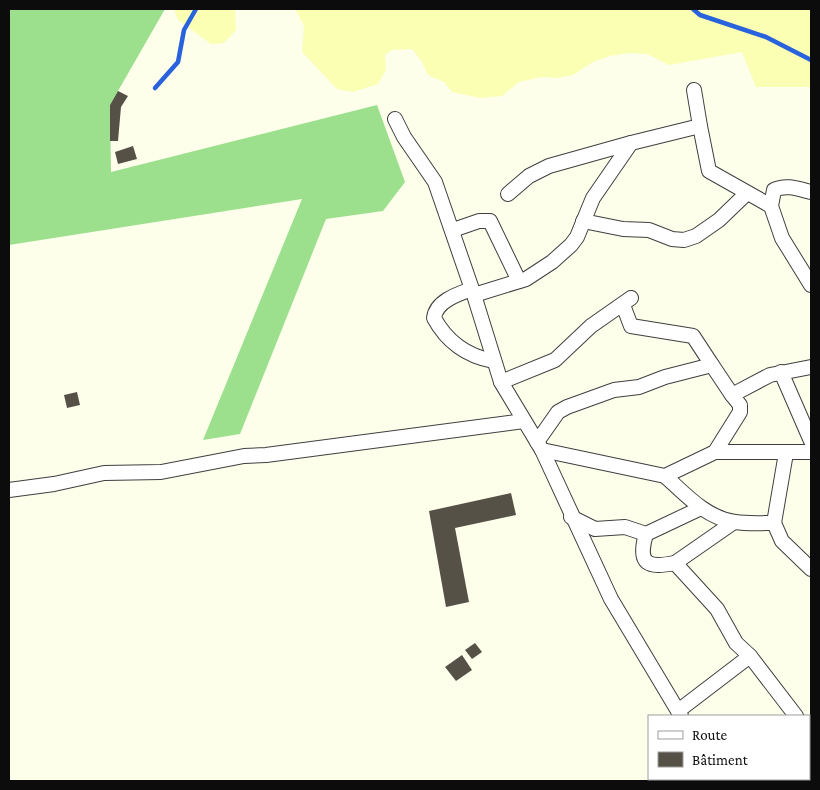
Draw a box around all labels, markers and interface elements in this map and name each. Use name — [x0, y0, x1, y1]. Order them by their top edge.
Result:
legend — [648, 715, 810, 780]
text: Route — [692, 727, 727, 743]
text: Bâtiment — [692, 752, 749, 768]

